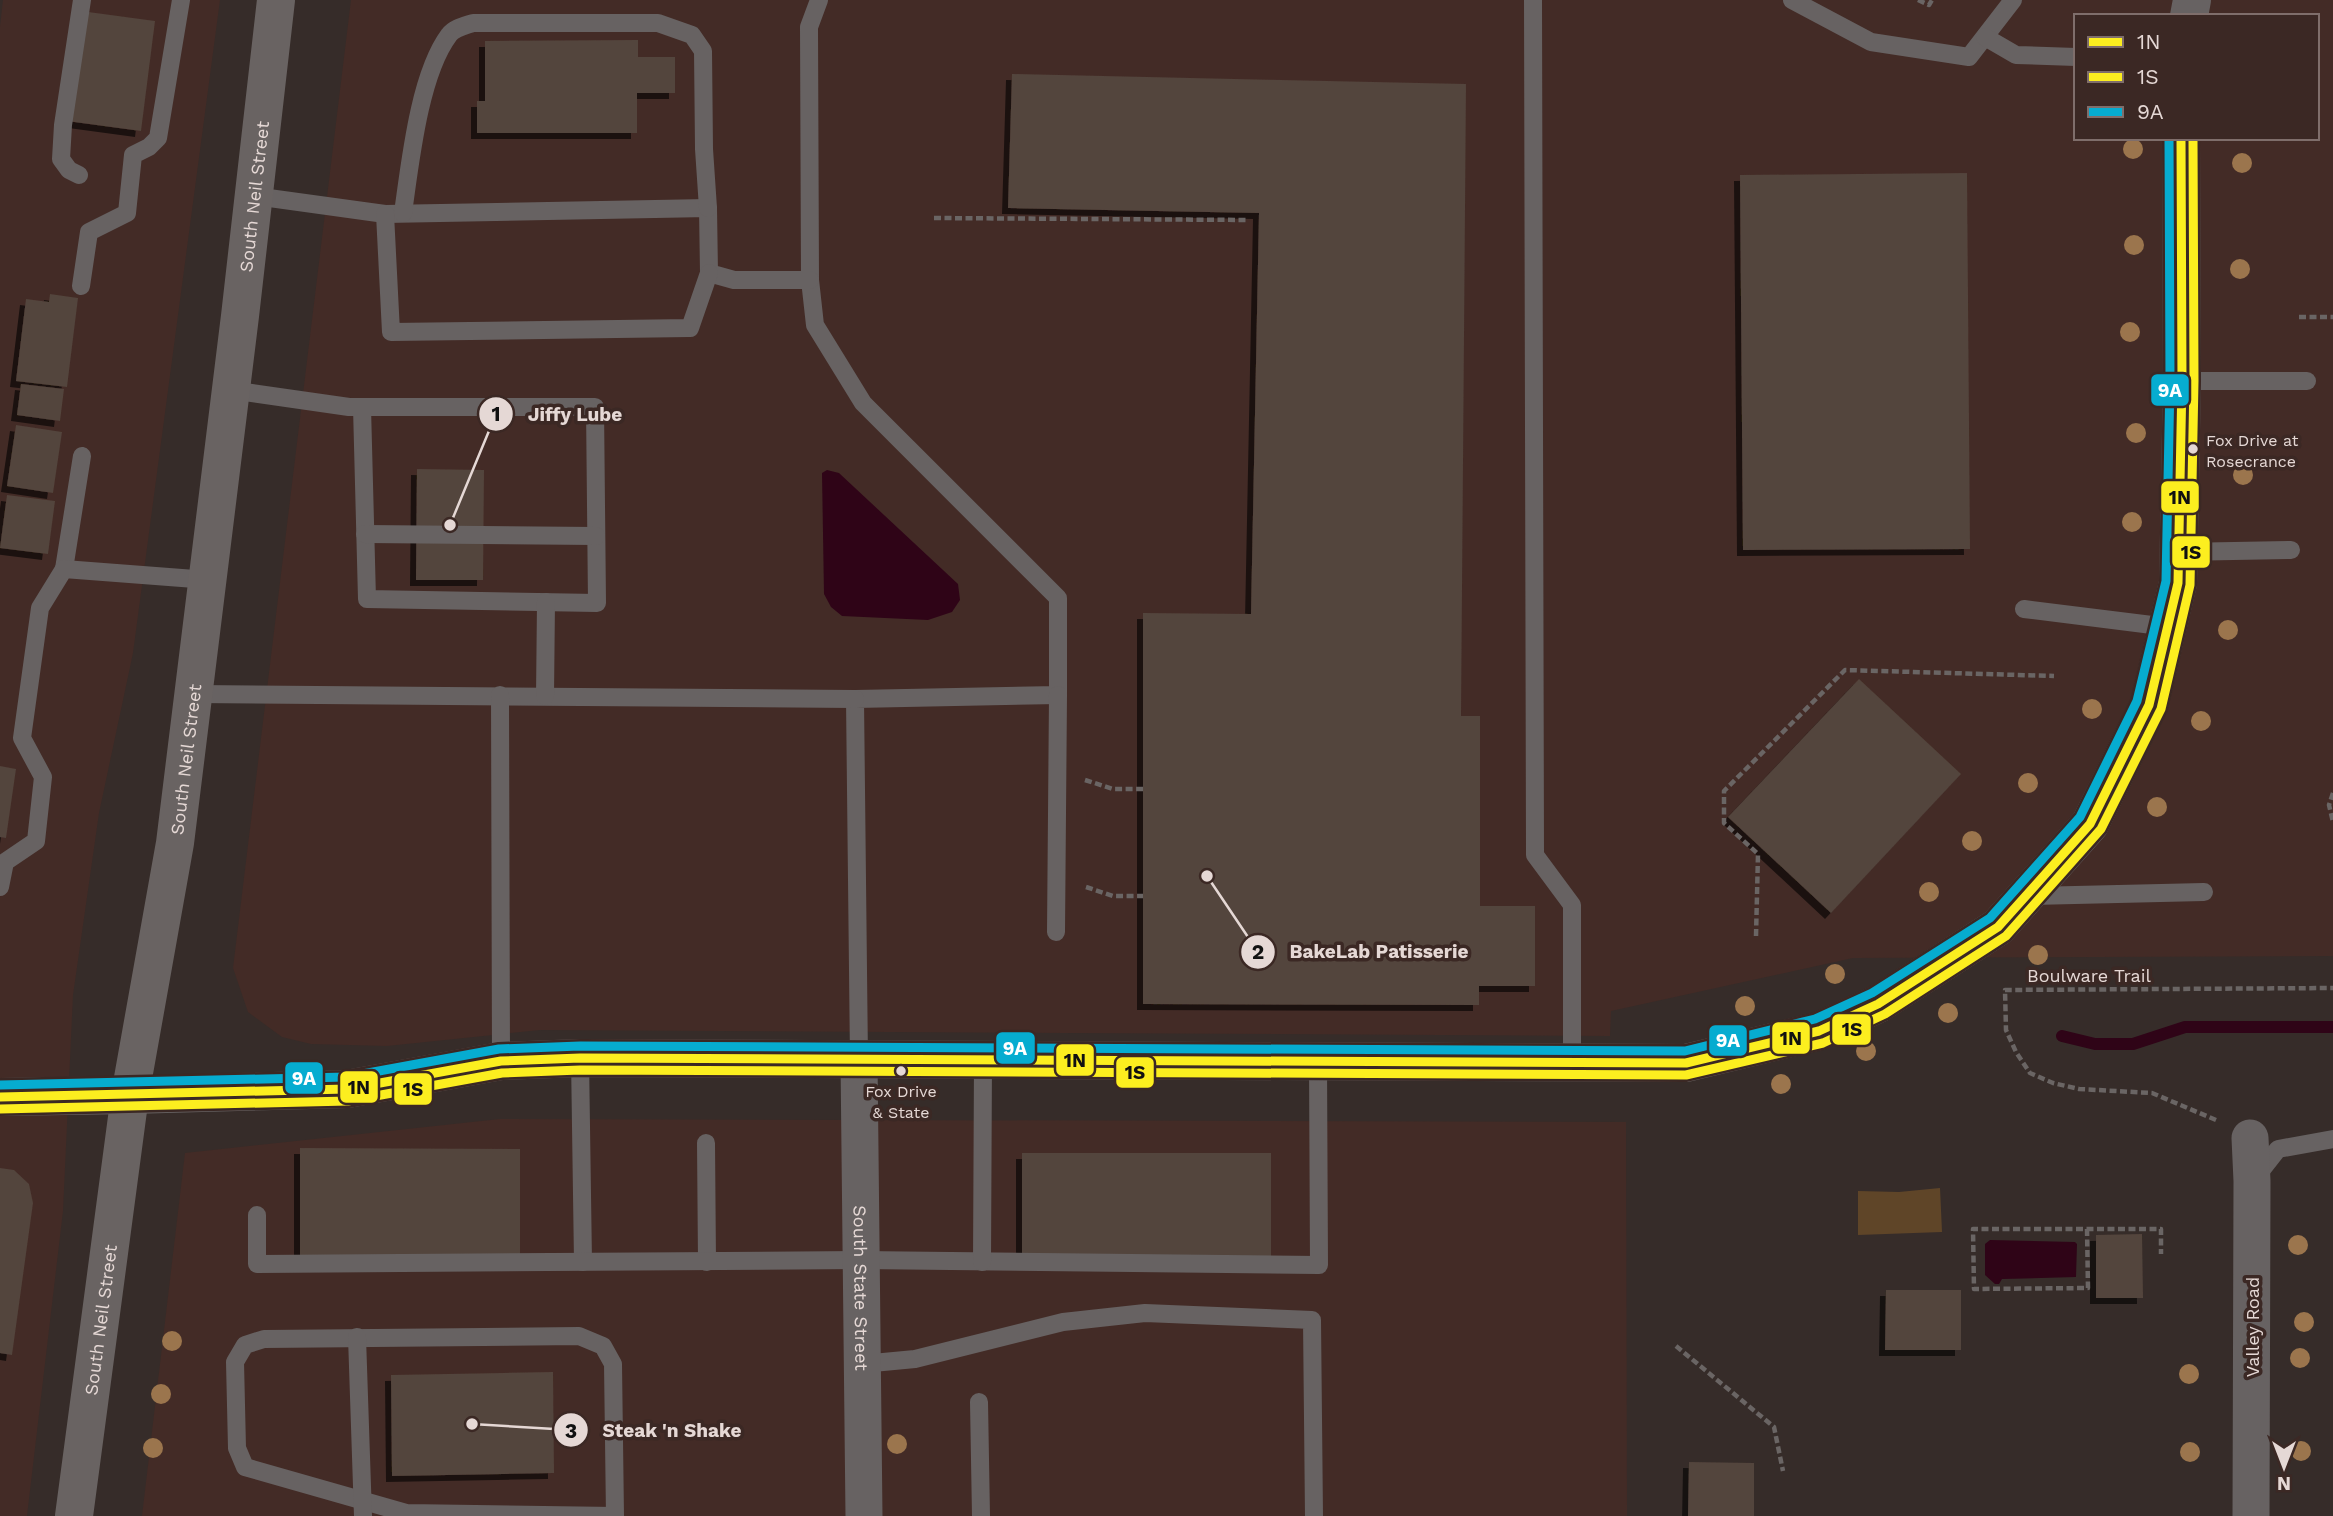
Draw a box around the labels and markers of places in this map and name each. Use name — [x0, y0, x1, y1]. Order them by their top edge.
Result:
callout: Jiffy Lube — [479, 394, 637, 434]
place label: Fox Drive at Rosecrance — [2206, 431, 2299, 471]
marker: Fox Drive at Rosecrance — [2186, 442, 2200, 456]
callout: BakeLab Patisserie — [1240, 932, 1482, 972]
marker: Fox Drive & State — [894, 1064, 908, 1078]
place label: Fox Drive & State — [865, 1082, 937, 1122]
callout: Steak 'n Shake — [554, 1410, 756, 1450]

